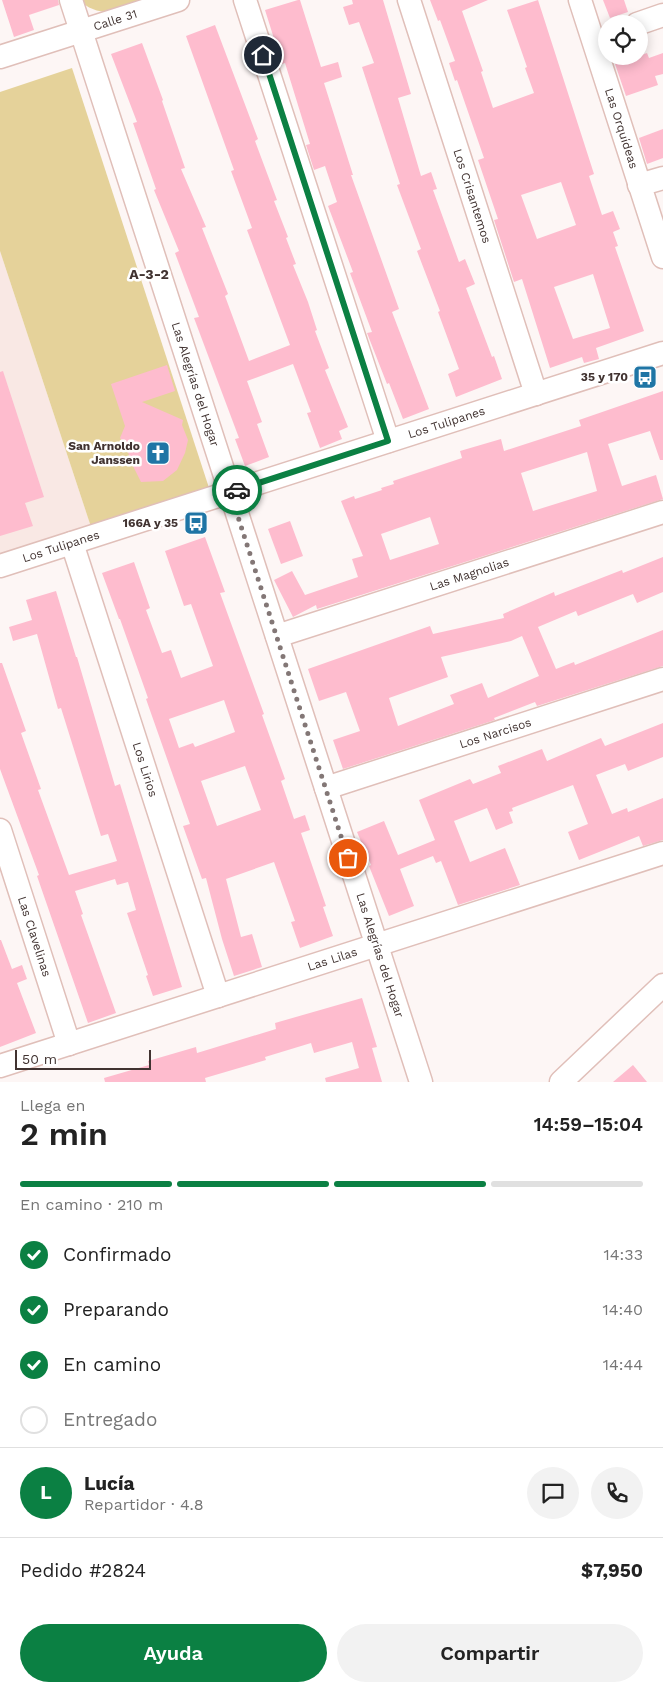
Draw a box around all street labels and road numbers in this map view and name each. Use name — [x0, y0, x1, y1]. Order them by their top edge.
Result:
street label: Calle 31 — [92, 7, 139, 34]
street label: Las Orquídeas — [602, 86, 641, 170]
street label: Los Crisantemos — [450, 147, 494, 245]
street label: Las Alegrías del Hogar — [169, 320, 222, 449]
street label: Los Tulipanes — [406, 404, 487, 441]
street label: Los Tulipanes — [21, 528, 101, 565]
street label: Las Magnolias — [428, 555, 511, 593]
street label: Los Narcisos — [458, 715, 533, 751]
street label: Los Lirios — [130, 740, 160, 799]
street label: Las Alegrías del Hogar — [353, 891, 407, 1019]
street label: Las Clavelinas — [15, 895, 54, 979]
street label: Las Lilas — [306, 945, 359, 974]

